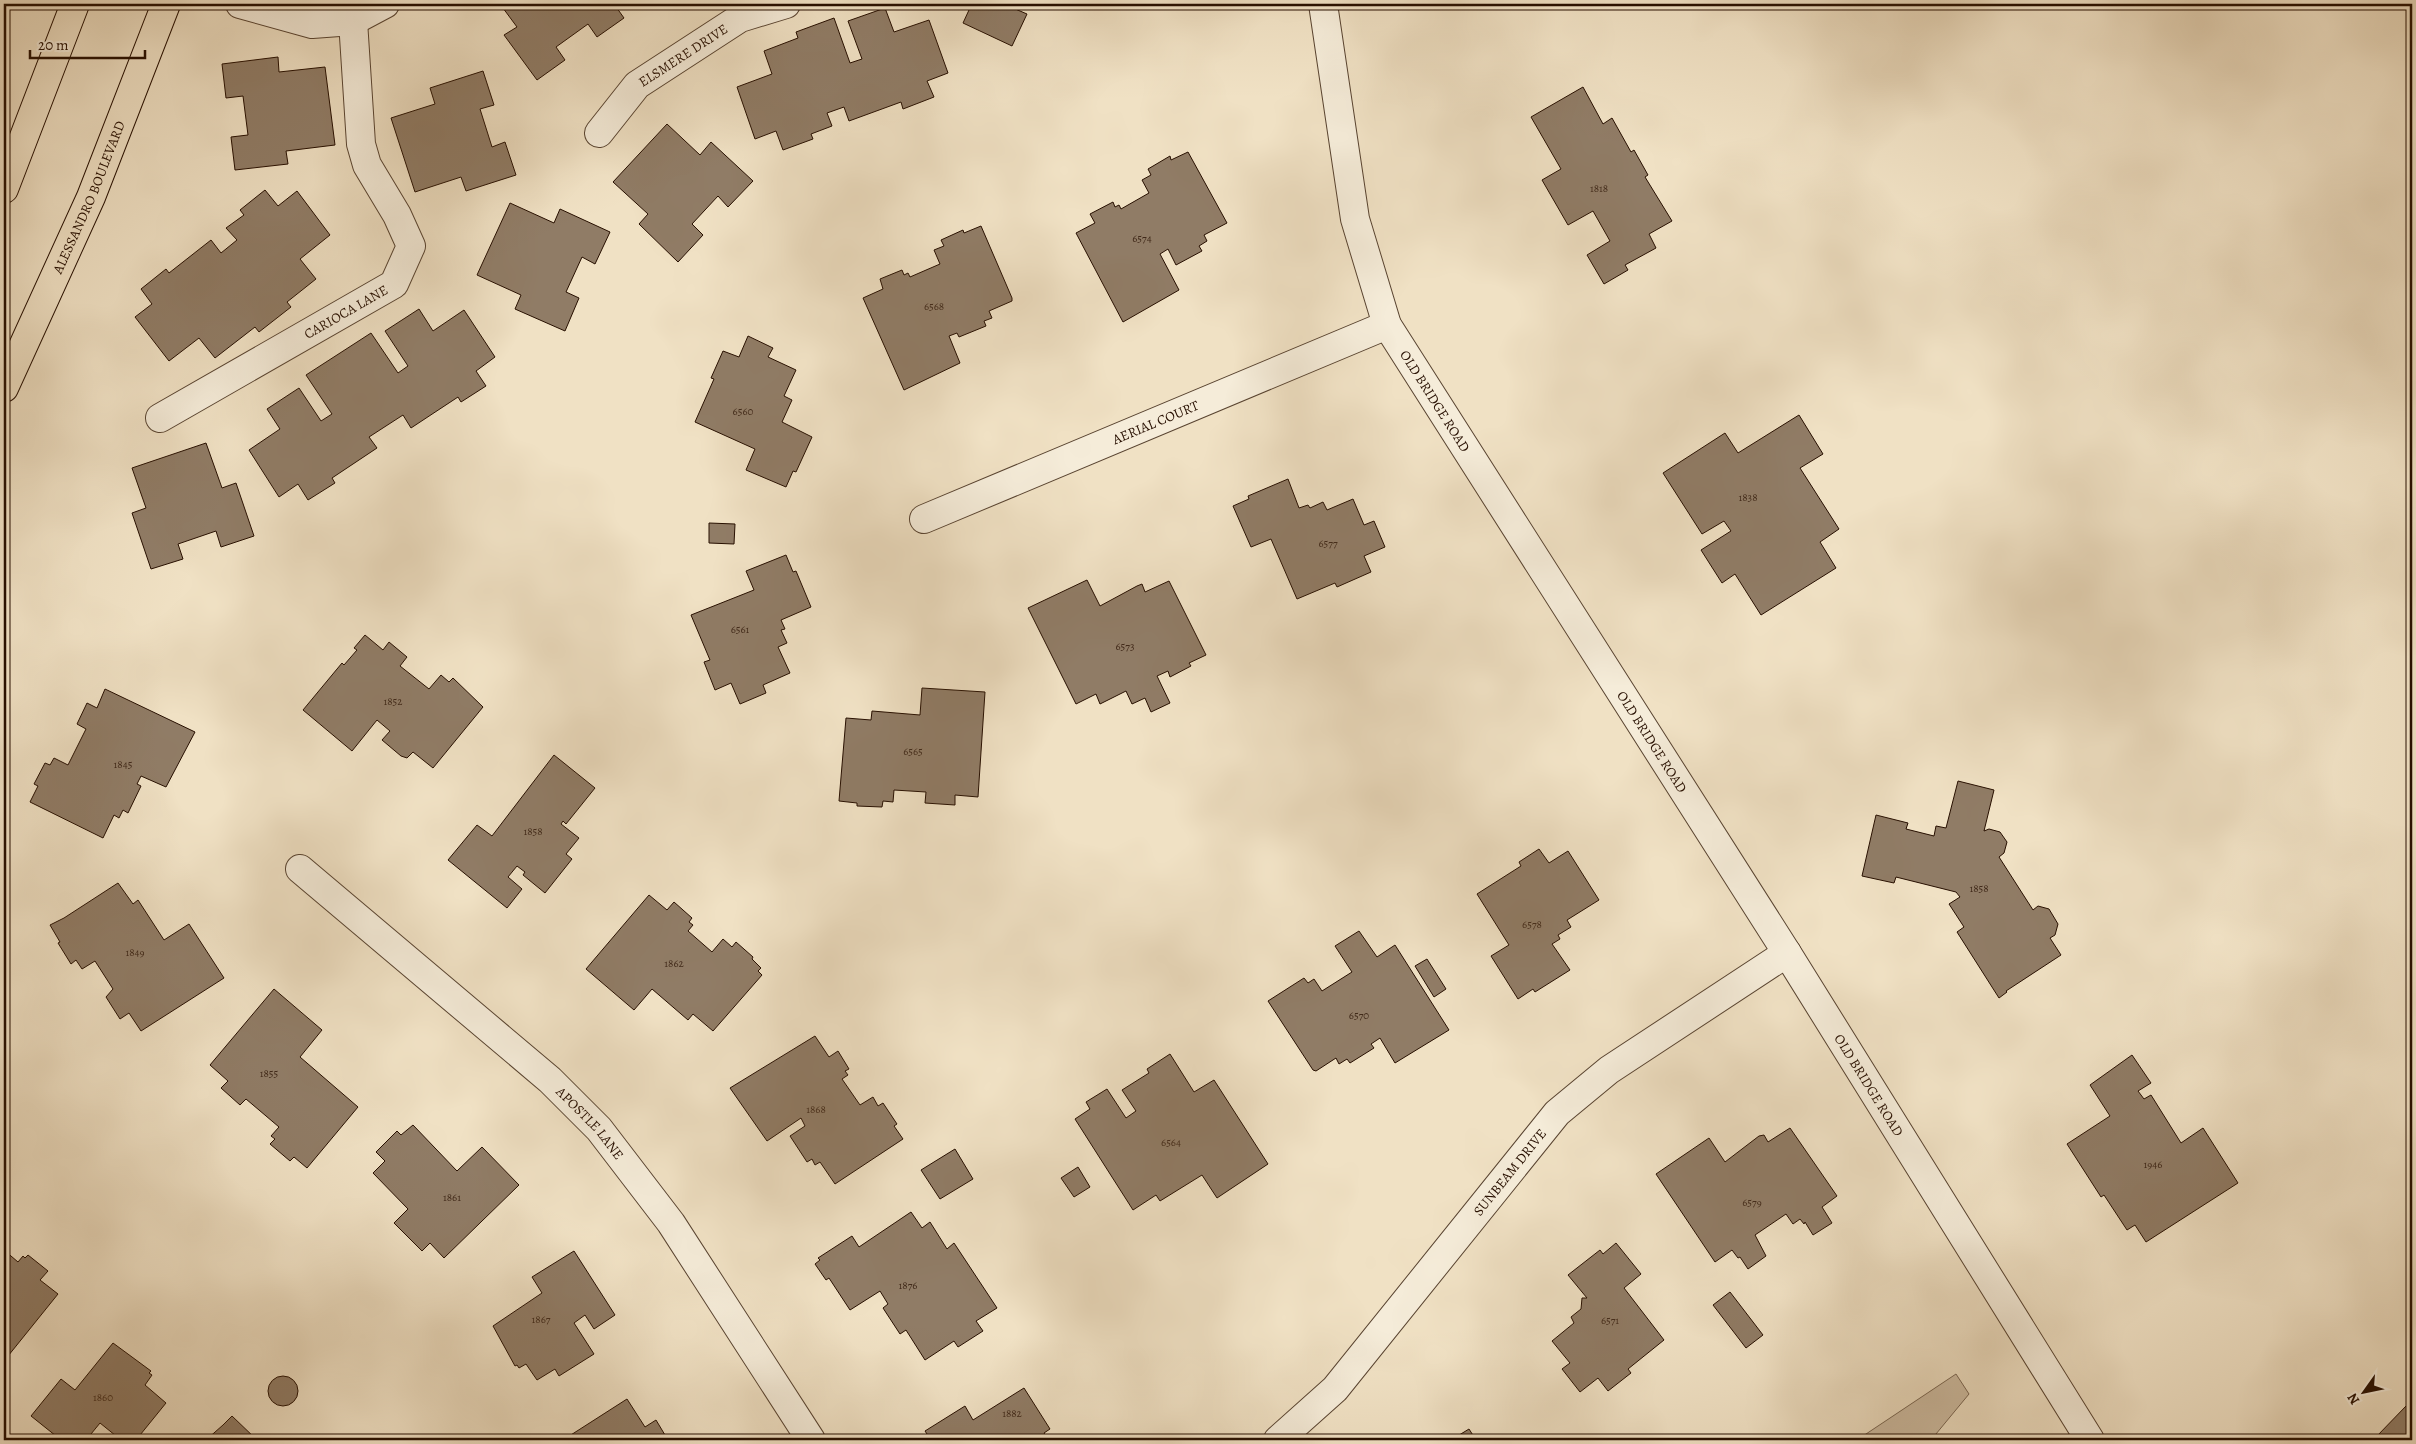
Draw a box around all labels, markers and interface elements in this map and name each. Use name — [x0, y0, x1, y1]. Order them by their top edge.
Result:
street label: ELSMERE DRIVE — [635, 20, 731, 92]
scale bar — [30, 28, 145, 60]
text: 20 m — [38, 35, 69, 55]
street label: ALESSANDRO BOULEVARD — [48, 118, 130, 278]
house number: 1818 — [1590, 181, 1608, 196]
house number: 6574 — [1132, 231, 1152, 246]
street label: CARIOCA LANE — [300, 280, 391, 344]
house number: 6568 — [924, 299, 944, 314]
street label: OLD BRIDGE ROAD — [1395, 346, 1475, 456]
street label: AERIAL COURT — [1109, 396, 1202, 449]
house number: 6560 — [733, 404, 754, 419]
house number: 1838 — [1738, 490, 1758, 505]
house number: 6577 — [1318, 536, 1338, 551]
house number: 6561 — [731, 622, 750, 637]
house number: 6573 — [1115, 639, 1135, 654]
street label: OLD BRIDGE ROAD — [1612, 687, 1692, 797]
house number: 1852 — [383, 694, 403, 709]
house number: 6565 — [903, 744, 923, 759]
house number: 1845 — [114, 757, 133, 772]
house number: 1858 — [523, 824, 543, 839]
house number: 1858 — [1969, 881, 1989, 896]
house number: 6578 — [1522, 917, 1542, 932]
house number: 1849 — [125, 945, 145, 960]
house number: 1862 — [664, 956, 684, 971]
house number: 6570 — [1349, 1008, 1369, 1023]
street label: OLD BRIDGE ROAD — [1830, 1030, 1908, 1140]
house number: 1855 — [260, 1066, 279, 1081]
street label: APOSTLE LANE — [551, 1082, 628, 1164]
house number: 1868 — [806, 1102, 826, 1117]
street label: SUNBEAM DRIVE — [1469, 1125, 1551, 1220]
house number: 6564 — [1161, 1135, 1181, 1150]
house number: 1946 — [2144, 1157, 2162, 1172]
house number: 1861 — [443, 1190, 461, 1205]
house number: 6579 — [1742, 1195, 1762, 1210]
house number: 1876 — [899, 1278, 917, 1293]
house number: 1867 — [532, 1312, 551, 1327]
house number: 6571 — [1601, 1313, 1619, 1328]
north arrow — [2338, 1366, 2388, 1416]
text: N — [2343, 1389, 2364, 1408]
house number: 1860 — [93, 1390, 113, 1405]
house number: 1882 — [1002, 1406, 1022, 1421]

